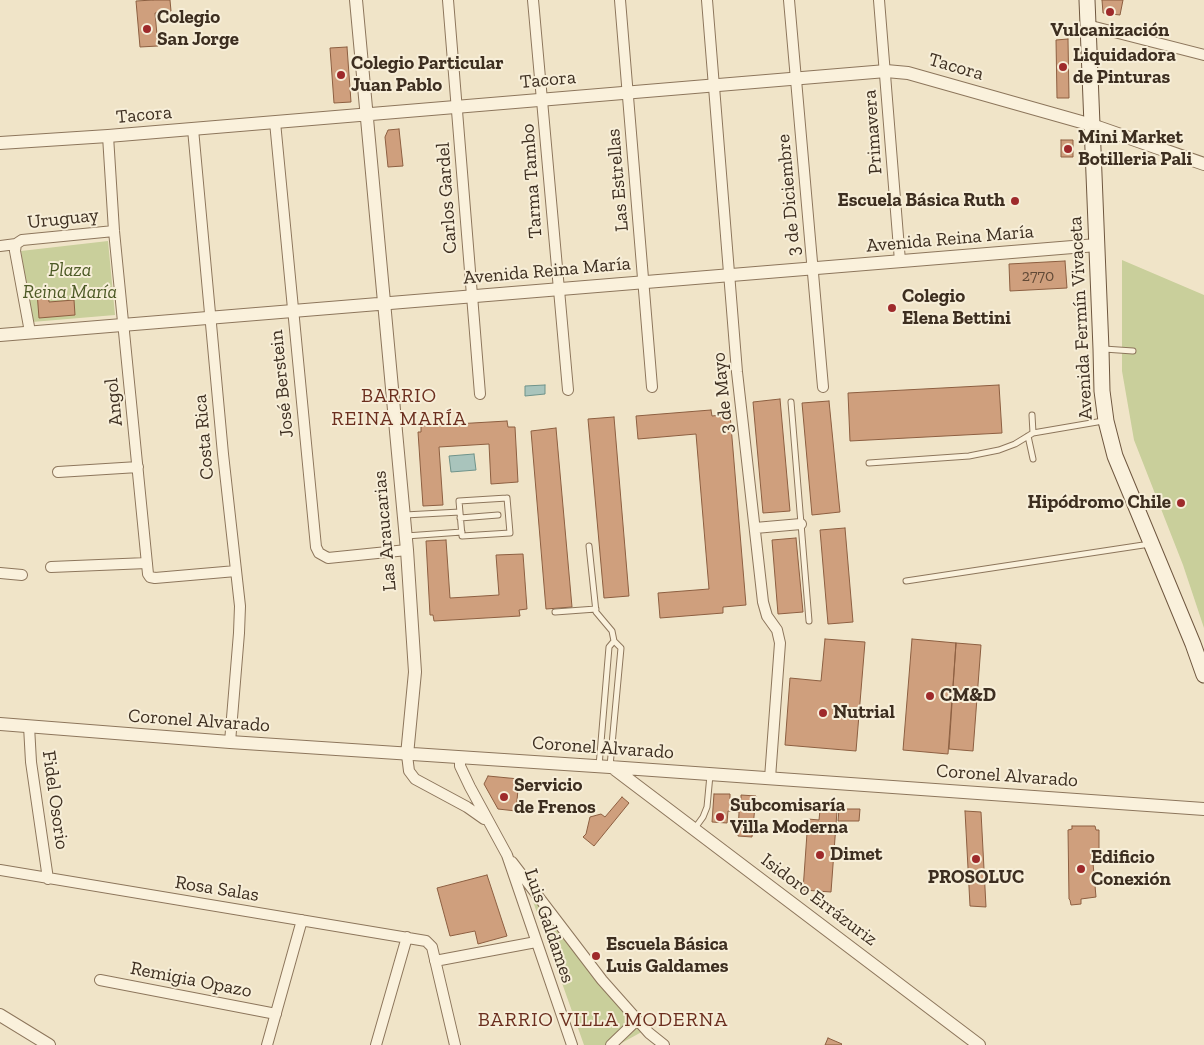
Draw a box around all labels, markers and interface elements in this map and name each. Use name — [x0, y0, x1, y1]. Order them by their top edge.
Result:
marker: Vulcanización — [1104, 6, 1116, 18]
place label: Colegio San Jorge — [157, 7, 239, 51]
place label: Vulcanización — [1051, 20, 1169, 42]
marker: Colegio San Jorge — [141, 23, 153, 35]
place label: Liquidadora de Pinturas — [1073, 45, 1176, 89]
street label: Tacora — [926, 48, 986, 86]
place label: Colegio Particular Juan Pablo — [351, 53, 504, 97]
marker: Liquidadora de Pinturas — [1057, 61, 1069, 73]
street label: Tacora — [519, 66, 577, 94]
marker: Colegio Particular Juan Pablo — [335, 69, 347, 81]
street label: Primavera — [859, 89, 887, 175]
street label: Tacora — [115, 101, 173, 129]
street label: Tarma Tambo — [517, 123, 547, 239]
place label: Mini Market Botilleria Pali — [1078, 127, 1192, 171]
street label: Las Estrellas — [602, 128, 634, 232]
street label: 3 de Diciembre — [772, 133, 806, 257]
street label: Carlos Gardel — [432, 142, 462, 254]
marker: Mini Market Botilleria Pali — [1062, 143, 1074, 155]
place label: Escuela Básica Ruth — [837, 190, 1005, 212]
marker: Escuela Básica Ruth — [1009, 195, 1021, 207]
street label: Uruguay — [26, 204, 100, 234]
street label: Avenida Fermín Vivaceta — [1064, 216, 1098, 420]
street label: Avenida Reina María — [865, 220, 1035, 258]
street label: Avenida Reina María — [462, 252, 632, 290]
park label: Plaza Reina María — [23, 260, 117, 304]
house number: 2770 — [1022, 266, 1054, 286]
place label: Colegio Elena Bettini — [902, 286, 1011, 330]
marker: Colegio Elena Bettini — [886, 302, 898, 314]
street label: José Berstein — [265, 329, 299, 439]
street label: 3 de Mayo — [707, 351, 739, 435]
street label: Angol — [100, 377, 128, 427]
district label: BARRIO REINA MARÍA — [330, 384, 468, 431]
street label: Costa Rica — [189, 393, 219, 481]
street label: Las Araucarias — [368, 470, 402, 592]
place label: Hipódromo Chile — [1027, 492, 1171, 514]
marker: Hipódromo Chile — [1175, 497, 1187, 509]
place label: CM&D — [940, 685, 996, 707]
marker: CM&D — [924, 690, 936, 702]
place label: Nutrial — [833, 702, 895, 724]
street label: Coronel Alvarado — [127, 705, 271, 737]
marker: Nutrial — [817, 707, 829, 719]
street label: Coronel Alvarado — [531, 732, 675, 764]
street label: Fidel Osorio — [37, 749, 73, 851]
street label: Coronel Alvarado — [935, 760, 1079, 792]
place label: Servicio de Frenos — [514, 775, 596, 819]
marker: Servicio de Frenos — [498, 791, 510, 803]
place label: Subcomisaría Villa Moderna — [730, 795, 848, 839]
marker: Subcomisaría Villa Moderna — [714, 811, 726, 823]
place label: Dimet — [830, 844, 882, 866]
place label: Edificio Conexión — [1091, 847, 1171, 891]
street label: Isidoro Errázuriz — [756, 849, 882, 951]
marker: Dimet — [814, 849, 826, 861]
marker: PROSOLUC — [970, 853, 982, 865]
marker: Edificio Conexión — [1075, 863, 1087, 875]
street label: Luis Galdames — [519, 866, 579, 986]
place label: PROSOLUC — [928, 867, 1024, 889]
street label: Rosa Salas — [173, 871, 261, 907]
place label: Escuela Básica Luis Galdames — [606, 934, 728, 978]
marker: Escuela Básica Luis Galdames — [590, 950, 602, 962]
street label: Remigia Opazo — [128, 957, 254, 1003]
district label: BARRIO VILLA MODERNA — [475, 1008, 731, 1032]

